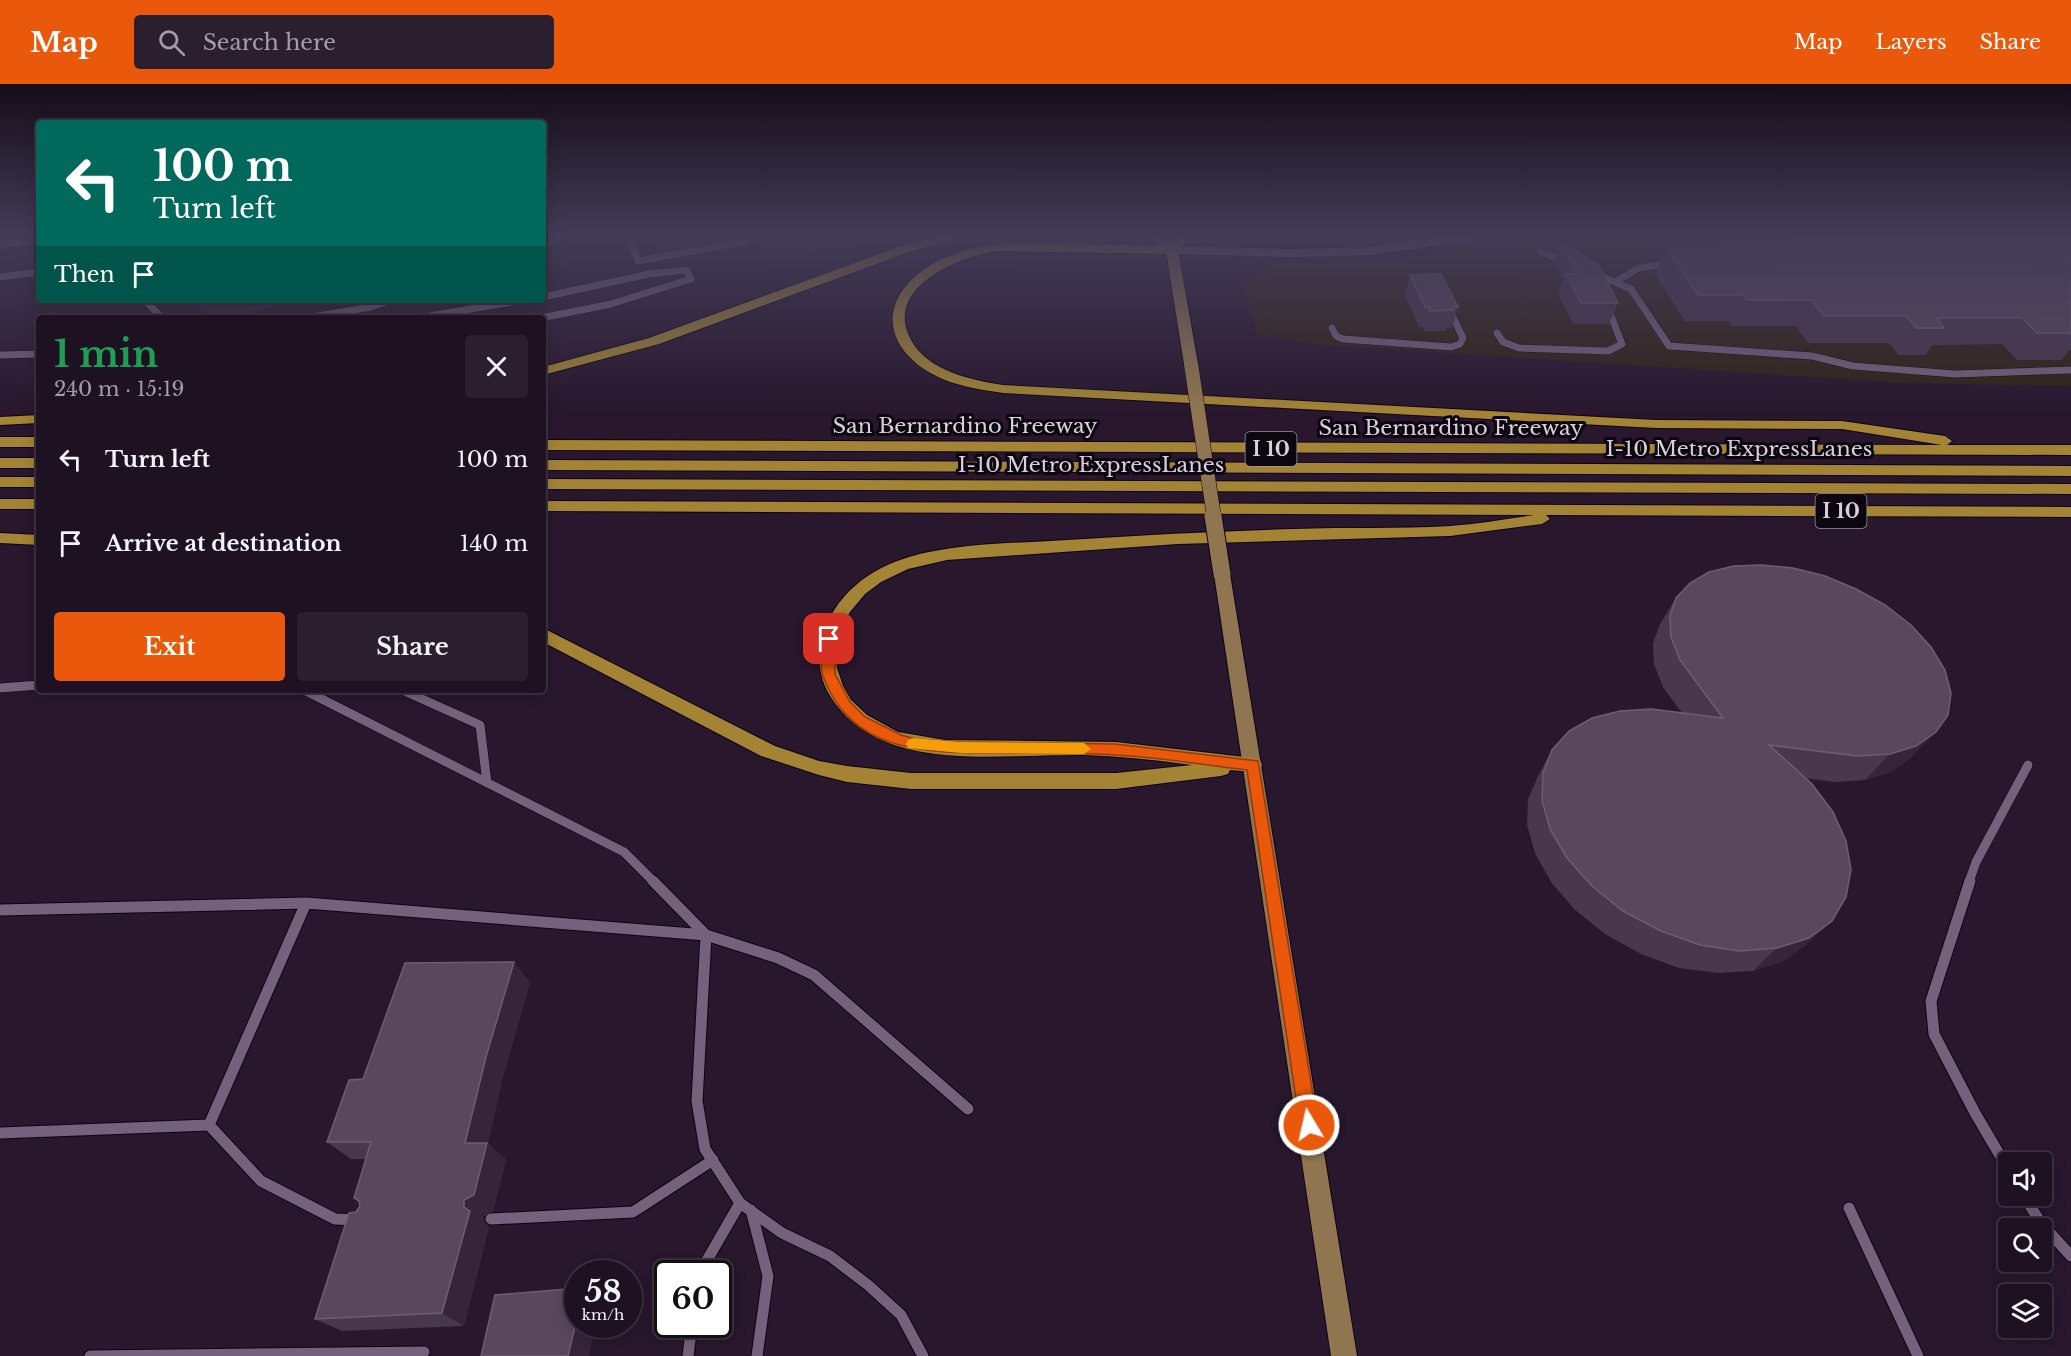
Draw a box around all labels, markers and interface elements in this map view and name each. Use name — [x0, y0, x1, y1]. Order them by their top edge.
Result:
search box — [134, 15, 554, 69]
text: Map — [30, 25, 98, 60]
icon: search — [155, 26, 188, 59]
text: Search here — [203, 29, 336, 56]
text: Map — [1794, 29, 1843, 55]
text: Layers — [1876, 29, 1947, 55]
text: Share — [1980, 29, 2041, 55]
text: 100 m — [153, 140, 292, 192]
icon: left — [54, 144, 132, 222]
text: Turn left — [153, 192, 276, 225]
icon: arrive — [127, 258, 160, 291]
text: Then — [54, 261, 115, 288]
text: 1 min — [54, 332, 158, 377]
button: close — [465, 335, 528, 398]
text: 240 m · 15:19 — [54, 377, 184, 401]
street label: San Bernardino Freeway — [832, 413, 1098, 439]
street label: San Bernardino Freeway — [1318, 415, 1584, 441]
road number: I 10 — [1246, 432, 1296, 466]
street label: I-10 Metro ExpressLanes — [1606, 436, 1872, 462]
icon: left — [54, 443, 87, 476]
text: Turn left — [105, 446, 210, 473]
text: 100 m — [457, 446, 528, 473]
street label: I-10 Metro ExpressLanes — [958, 452, 1224, 478]
road number: I 10 — [1816, 494, 1866, 528]
icon: arrive — [54, 527, 87, 560]
text: Arrive at destination — [105, 530, 342, 557]
text: 140 m — [460, 530, 528, 557]
button: Exit — [54, 612, 285, 681]
button: Share — [297, 612, 528, 681]
pin — [803, 613, 854, 664]
icon: arrive — [812, 622, 845, 655]
position arrow — [1277, 1093, 1341, 1157]
map controls — [1998, 1152, 2052, 1338]
button: sound — [1998, 1152, 2052, 1206]
button: search — [1998, 1218, 2052, 1272]
speed limit sign: 60 — [654, 1260, 732, 1338]
text: 58 — [585, 1273, 621, 1310]
button: layers — [1998, 1284, 2052, 1338]
text: km/h — [582, 1305, 624, 1324]

